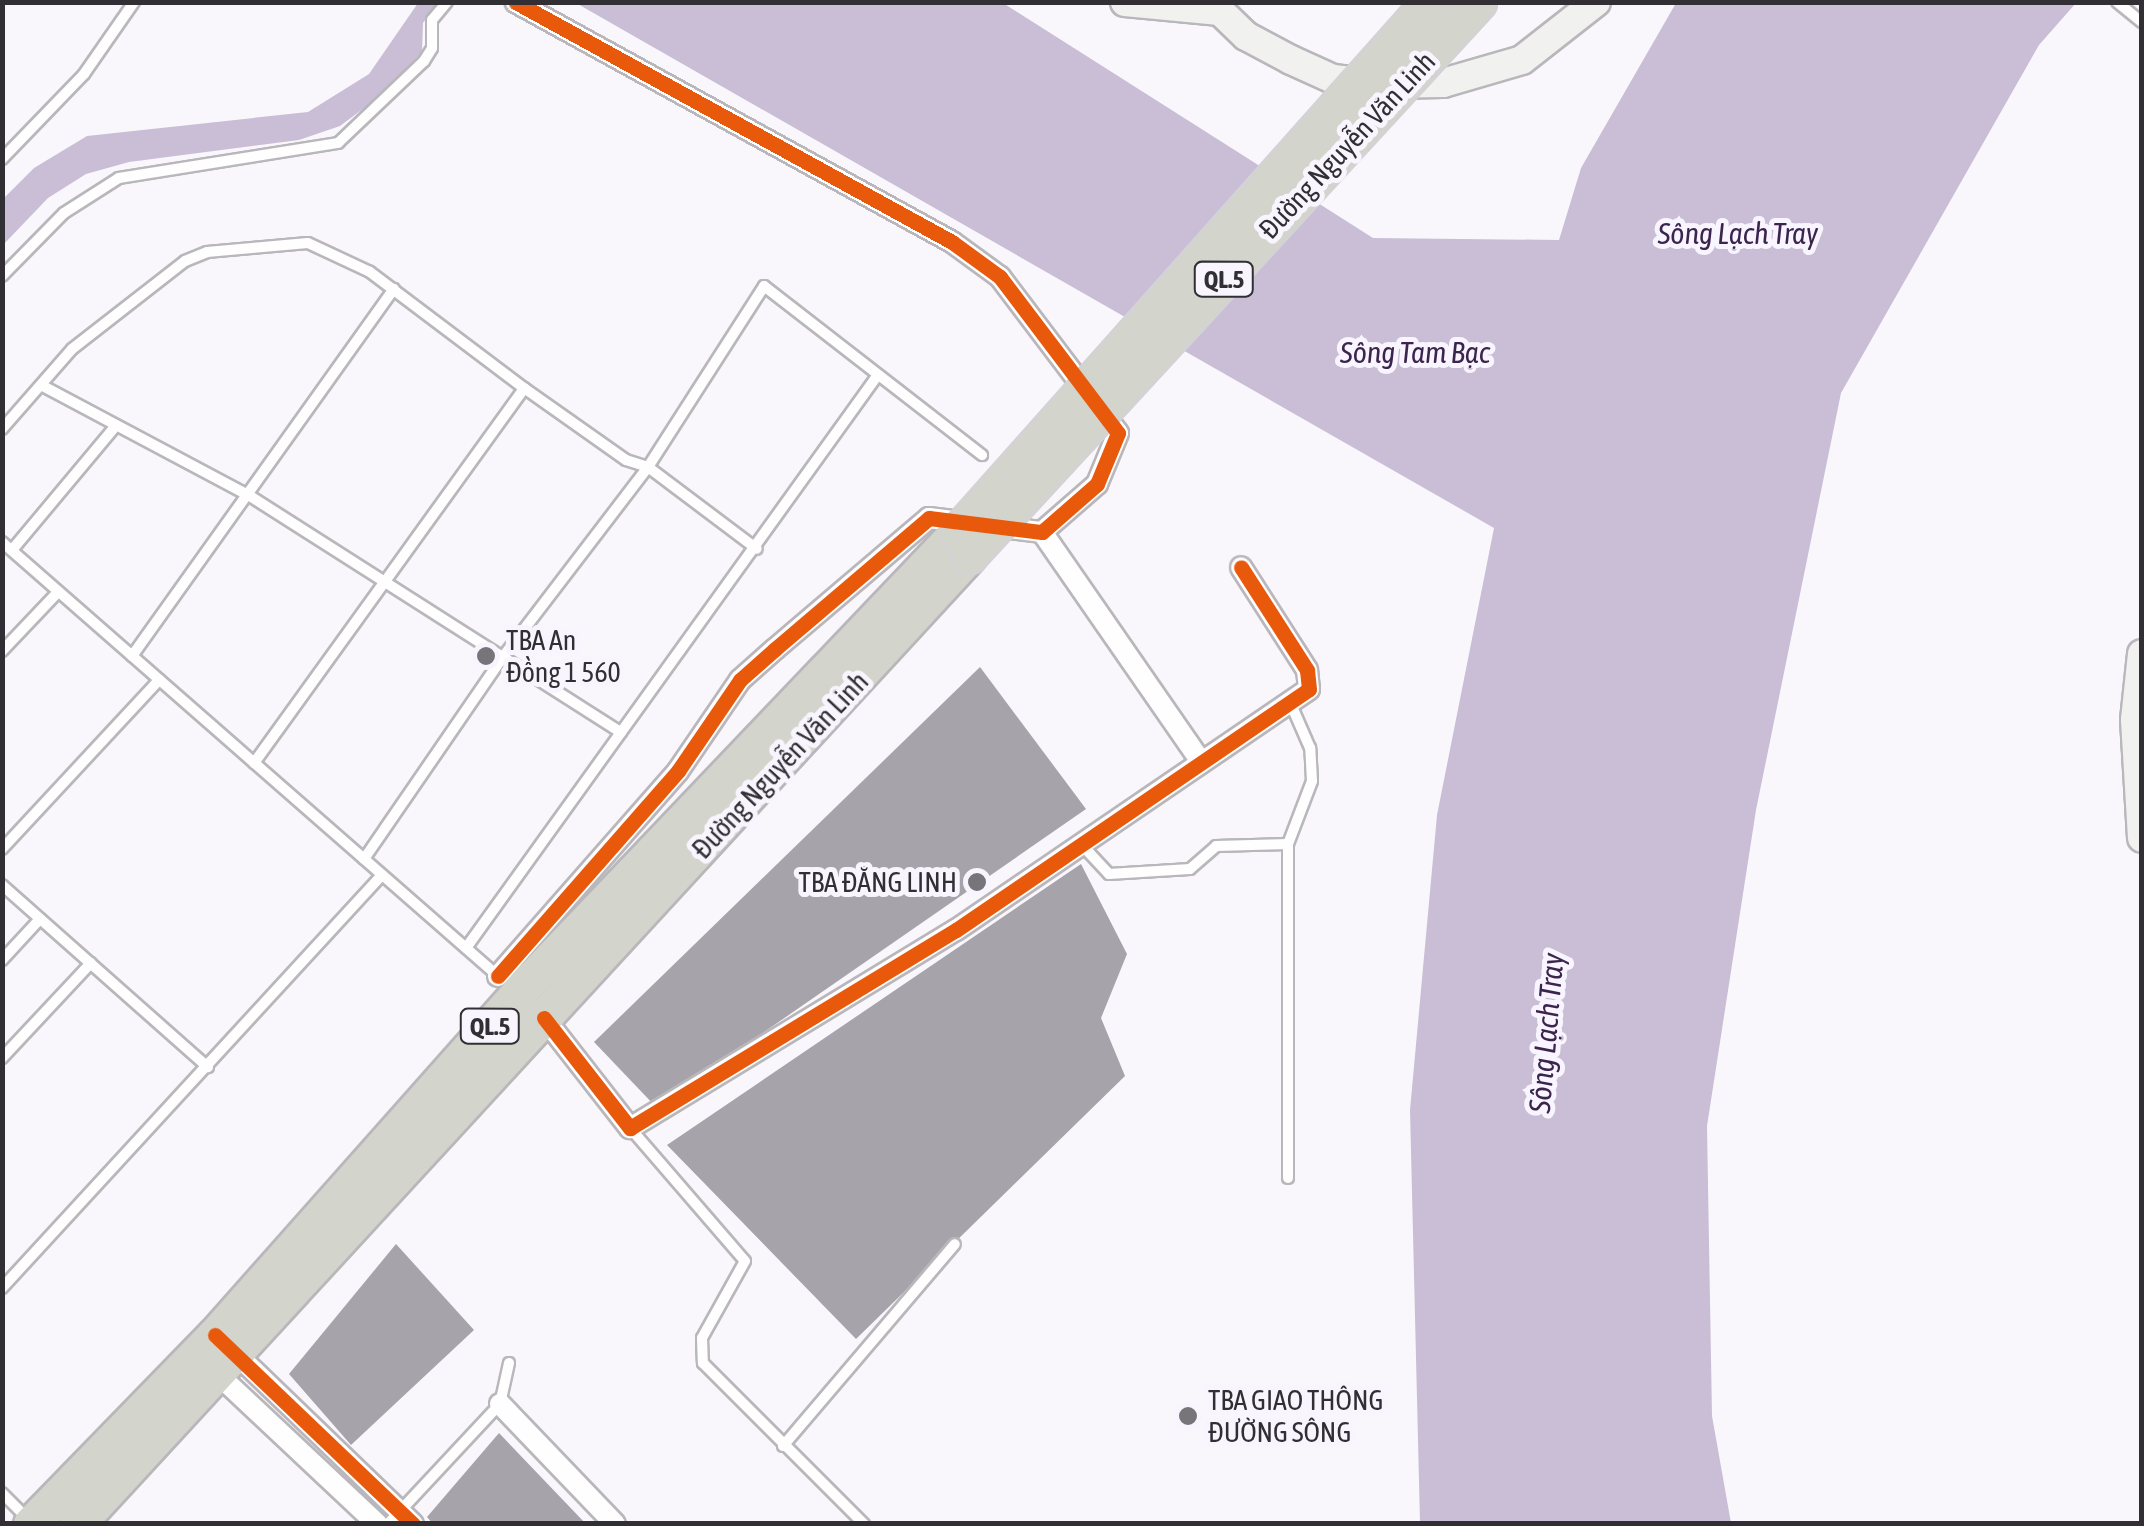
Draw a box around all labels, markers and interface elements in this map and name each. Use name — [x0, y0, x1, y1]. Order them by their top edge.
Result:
street label: Đường Nguyễn Văn Linh — [1252, 45, 1442, 245]
water label: Sông Lạch Tray — [1658, 215, 1818, 251]
road number: QL.5 — [1192, 259, 1256, 299]
water label: Sông Tam Bạc — [1340, 334, 1490, 370]
place label: TBA An Đồng 1 560 — [506, 623, 621, 689]
marker: TBA An Đồng 1 560 — [475, 645, 497, 667]
street label: Đường Nguyễn Văn Linh — [685, 665, 875, 865]
place label: TBA ĐĂNG LINH — [799, 865, 957, 899]
marker: TBA ĐĂNG LINH — [966, 871, 988, 893]
water label: Sông Lạch Tray — [1521, 952, 1571, 1114]
road number: QL.5 — [458, 1006, 522, 1046]
place label: TBA GIAO THÔNG ĐƯỜNG SÔNG — [1208, 1383, 1383, 1449]
marker: TBA GIAO THÔNG ĐƯỜNG SÔNG — [1177, 1405, 1199, 1427]

